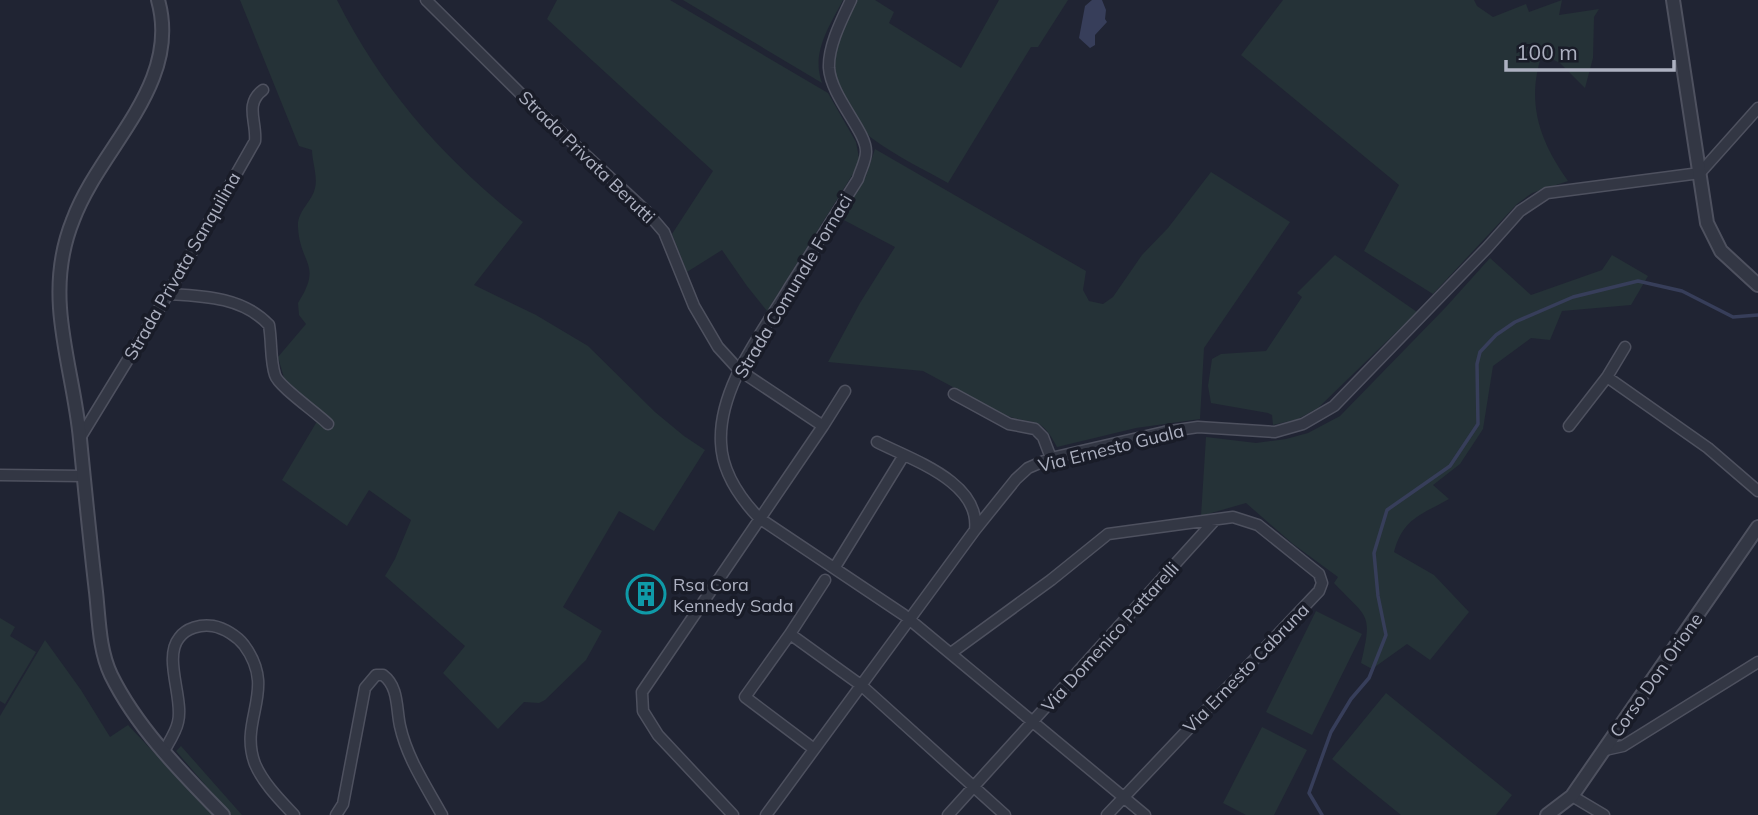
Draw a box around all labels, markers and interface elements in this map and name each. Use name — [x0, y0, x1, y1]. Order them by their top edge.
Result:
scale bar — [1506, 28, 1674, 72]
text: 100 m — [1516, 39, 1578, 65]
street label: Strada Privata Berutti — [514, 86, 660, 228]
street label: Strada Privata Sanquilina — [119, 168, 245, 364]
street label: Strada Comunale Fornaci — [729, 190, 857, 382]
street label: Via Ernesto Guala — [1036, 419, 1186, 477]
street label: Via Domenico Pattarelli — [1036, 557, 1184, 717]
building icon: Rsa Cora Kennedy Sada — [625, 573, 667, 615]
place label: Rsa Cora Kennedy Sada — [673, 573, 794, 617]
street label: Via Ernesto Cabruna — [1178, 598, 1314, 738]
street label: Corso Don Orione — [1605, 608, 1707, 742]

